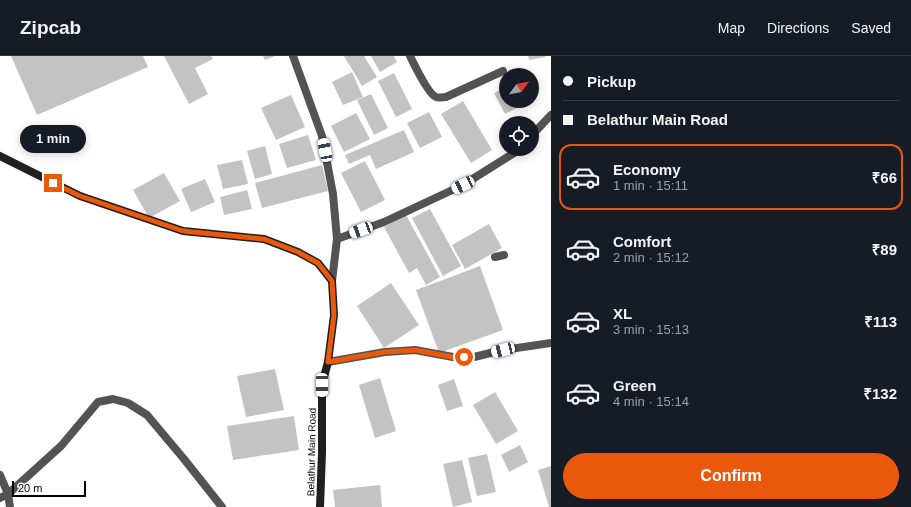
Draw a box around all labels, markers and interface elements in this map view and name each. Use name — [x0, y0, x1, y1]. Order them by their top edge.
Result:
text: Zipcab — [20, 17, 81, 38]
text: Map — [718, 20, 745, 36]
text: Directions — [767, 20, 829, 36]
text: Saved — [851, 20, 891, 36]
north arrow — [499, 68, 539, 108]
map controls — [499, 68, 539, 156]
text: Pickup — [587, 73, 636, 90]
text: Belathur Main Road — [587, 111, 728, 128]
button: locate — [499, 116, 539, 156]
callout: 1 min — [20, 125, 86, 153]
text: 1 min — [36, 131, 70, 146]
car — [317, 137, 333, 163]
icon: car — [565, 159, 601, 195]
text: Economy — [613, 161, 681, 178]
text: ₹66 — [872, 169, 897, 186]
route end — [44, 174, 62, 192]
car — [450, 174, 476, 196]
text: 1 min · 15:11 — [613, 178, 688, 193]
car — [348, 220, 374, 240]
icon: car — [565, 231, 601, 267]
text: Comfort — [613, 233, 671, 250]
text: ₹89 — [872, 241, 897, 258]
text: 2 min · 15:12 — [613, 250, 689, 265]
icon: car — [565, 303, 601, 339]
text: XL — [613, 305, 632, 322]
text: ₹113 — [864, 313, 897, 330]
text: 3 min · 15:13 — [613, 322, 689, 337]
car — [490, 341, 516, 359]
route start — [455, 348, 473, 366]
car — [316, 373, 328, 397]
icon: car — [565, 375, 601, 411]
text: Green — [613, 377, 656, 394]
text: ₹132 — [863, 385, 897, 402]
text: 4 min · 15:14 — [613, 394, 689, 409]
street label: Belathur Main Road — [305, 408, 318, 496]
button: Confirm — [563, 453, 899, 499]
scale bar — [12, 479, 86, 498]
text: 20 m — [18, 482, 42, 494]

